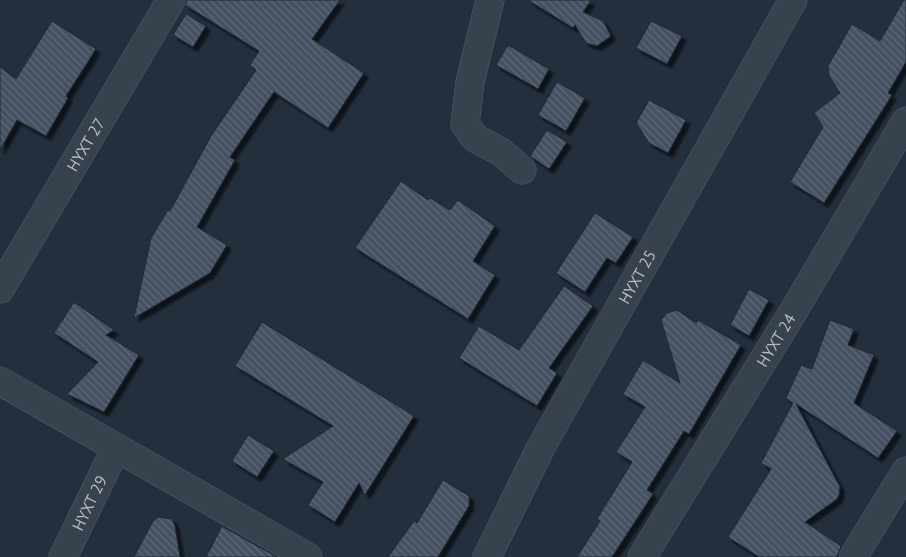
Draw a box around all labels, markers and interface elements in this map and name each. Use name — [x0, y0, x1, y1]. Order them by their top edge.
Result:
street label: НҮХТ 27 — [62, 114, 109, 175]
street label: НҮХТ 25 — [614, 246, 660, 307]
street label: НҮХТ 24 — [752, 309, 800, 370]
street label: НҮХТ 29 — [67, 472, 111, 534]

